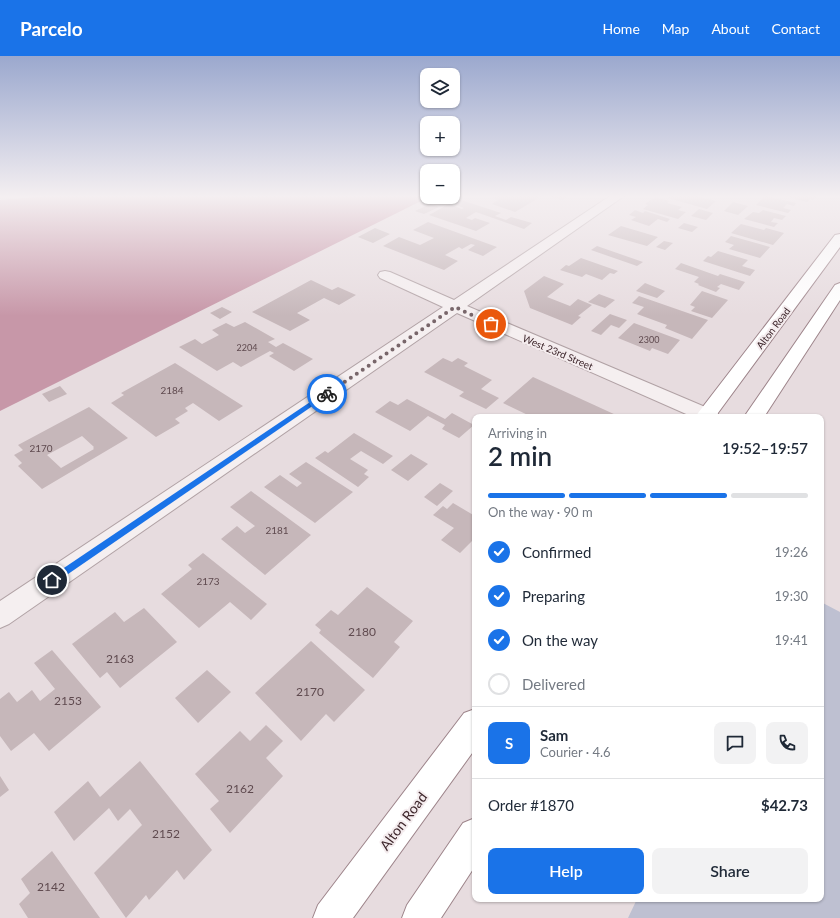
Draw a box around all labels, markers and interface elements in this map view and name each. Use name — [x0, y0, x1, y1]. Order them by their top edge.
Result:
text: Parcelo — [20, 17, 83, 40]
text: Home — [602, 20, 640, 37]
text: Map — [662, 20, 689, 37]
text: About — [711, 20, 749, 37]
text: Contact — [771, 20, 820, 37]
map controls — [420, 68, 460, 204]
button: layers — [420, 68, 460, 108]
button: + — [420, 116, 460, 156]
button: − — [420, 164, 460, 204]
street label: Alton Road — [754, 305, 792, 351]
pin — [474, 307, 508, 341]
icon: bag — [480, 313, 502, 335]
street label: West 23rd Street — [521, 332, 595, 372]
house number: 2300 — [639, 334, 659, 345]
house number: 2204 — [237, 342, 257, 353]
courier — [307, 374, 347, 414]
icon: bike — [316, 383, 338, 405]
house number: 2184 — [160, 384, 184, 396]
text: Arriving in — [488, 425, 547, 441]
text: 19:52–19:57 — [722, 439, 808, 457]
text: 2 min — [488, 440, 552, 472]
house number: 2170 — [29, 442, 53, 454]
text: On the way · 90 m — [488, 504, 593, 520]
house number: 2181 — [265, 524, 289, 536]
icon: check — [488, 541, 510, 563]
text: Confirmed — [522, 543, 591, 561]
text: 19:26 — [775, 544, 808, 560]
pin — [35, 563, 69, 597]
icon: home — [41, 569, 63, 591]
house number: 2173 — [196, 575, 220, 587]
icon: check — [488, 585, 510, 607]
text: Preparing — [522, 587, 585, 605]
text: 19:30 — [775, 588, 808, 604]
house number: 2180 — [348, 624, 376, 639]
icon: check — [488, 629, 510, 651]
text: On the way — [522, 631, 598, 649]
text: 19:41 — [775, 632, 808, 648]
house number: 2163 — [106, 651, 134, 666]
text: Delivered — [522, 675, 585, 693]
house number: 2170 — [296, 684, 324, 699]
house number: 2153 — [54, 693, 82, 708]
button: chat — [714, 722, 756, 764]
button: phone — [766, 722, 808, 764]
text: Sam — [540, 726, 568, 744]
text: S — [505, 734, 513, 752]
text: Courier · 4.6 — [540, 744, 611, 760]
house number: 2162 — [226, 781, 254, 796]
street label: Alton Road — [376, 789, 430, 853]
text: Order #1870 — [488, 796, 574, 814]
text: $42.73 — [761, 796, 808, 814]
house number: 2152 — [152, 826, 180, 841]
button: Help — [488, 848, 644, 894]
button: Share — [652, 848, 808, 894]
house number: 2142 — [37, 879, 65, 894]

